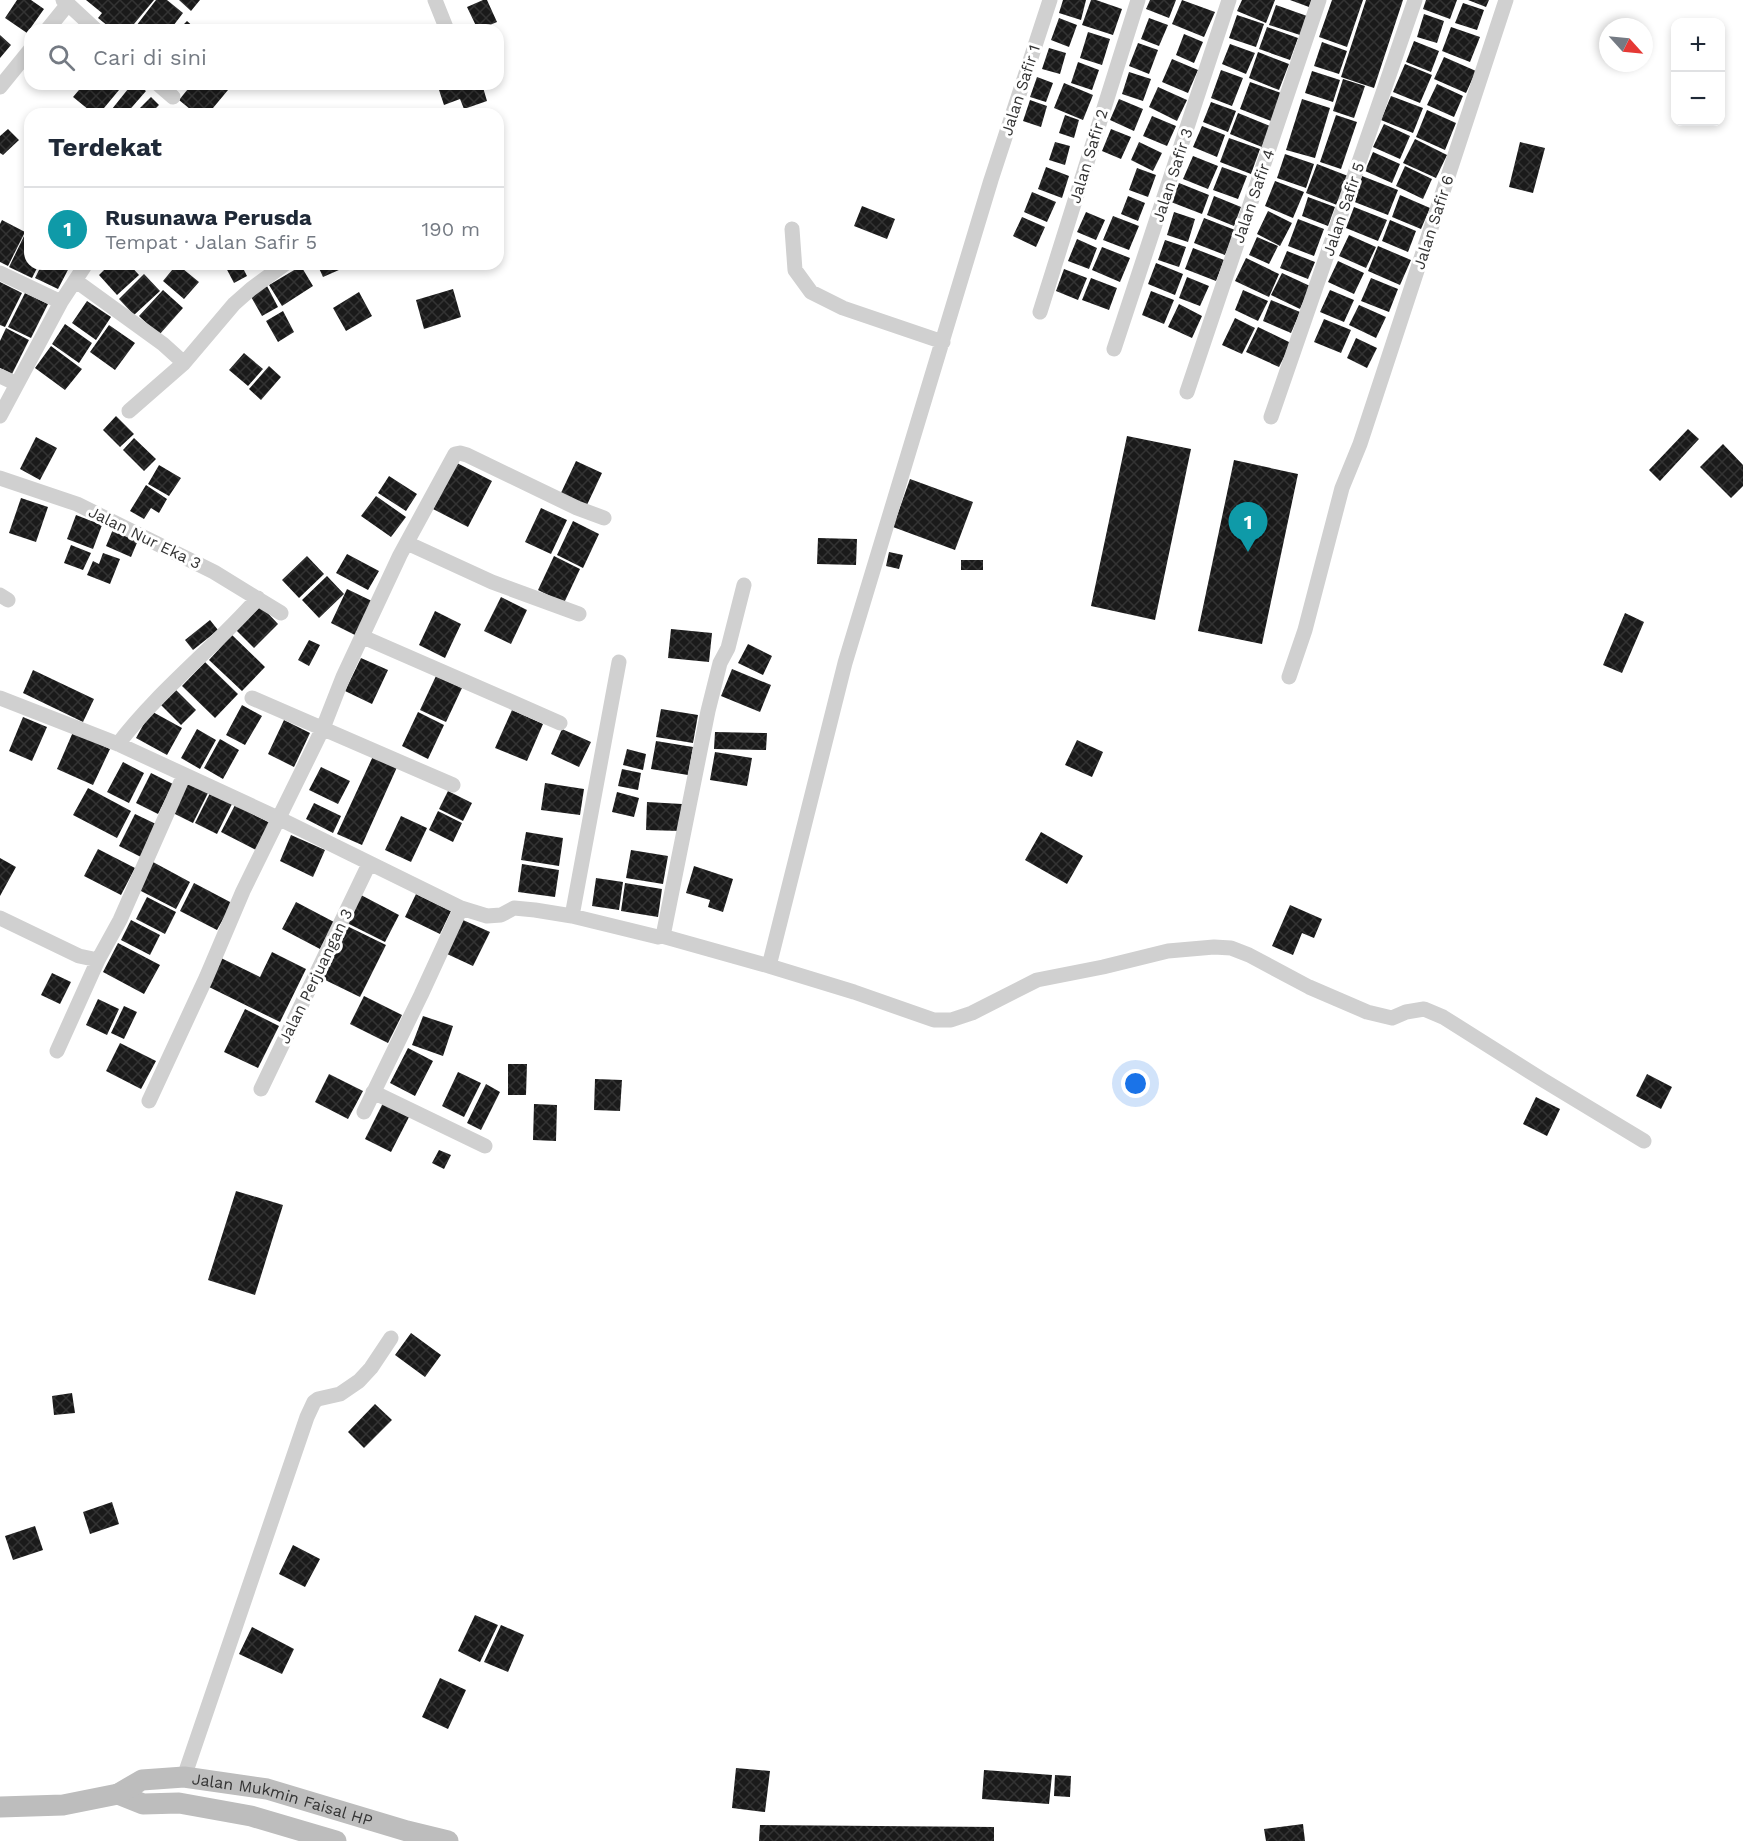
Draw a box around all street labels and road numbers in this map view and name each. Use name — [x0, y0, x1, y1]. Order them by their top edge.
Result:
street label: Jalan Safir 1 — [997, 42, 1044, 138]
street label: Jalan Safir 2 — [1065, 107, 1112, 206]
street label: Jalan Safir 3 — [1148, 126, 1197, 225]
street label: Jalan Safir 4 — [1229, 146, 1279, 246]
street label: Jalan Safir 5 — [1319, 160, 1368, 258]
street label: Jalan Safir 6 — [1409, 173, 1458, 272]
street label: Jalan Nur Eka 3 — [85, 502, 204, 573]
street label: Jalan Perjuangan 3 — [275, 906, 356, 1047]
street label: Jalan Mukmin Faisal HP — [191, 1769, 375, 1830]

